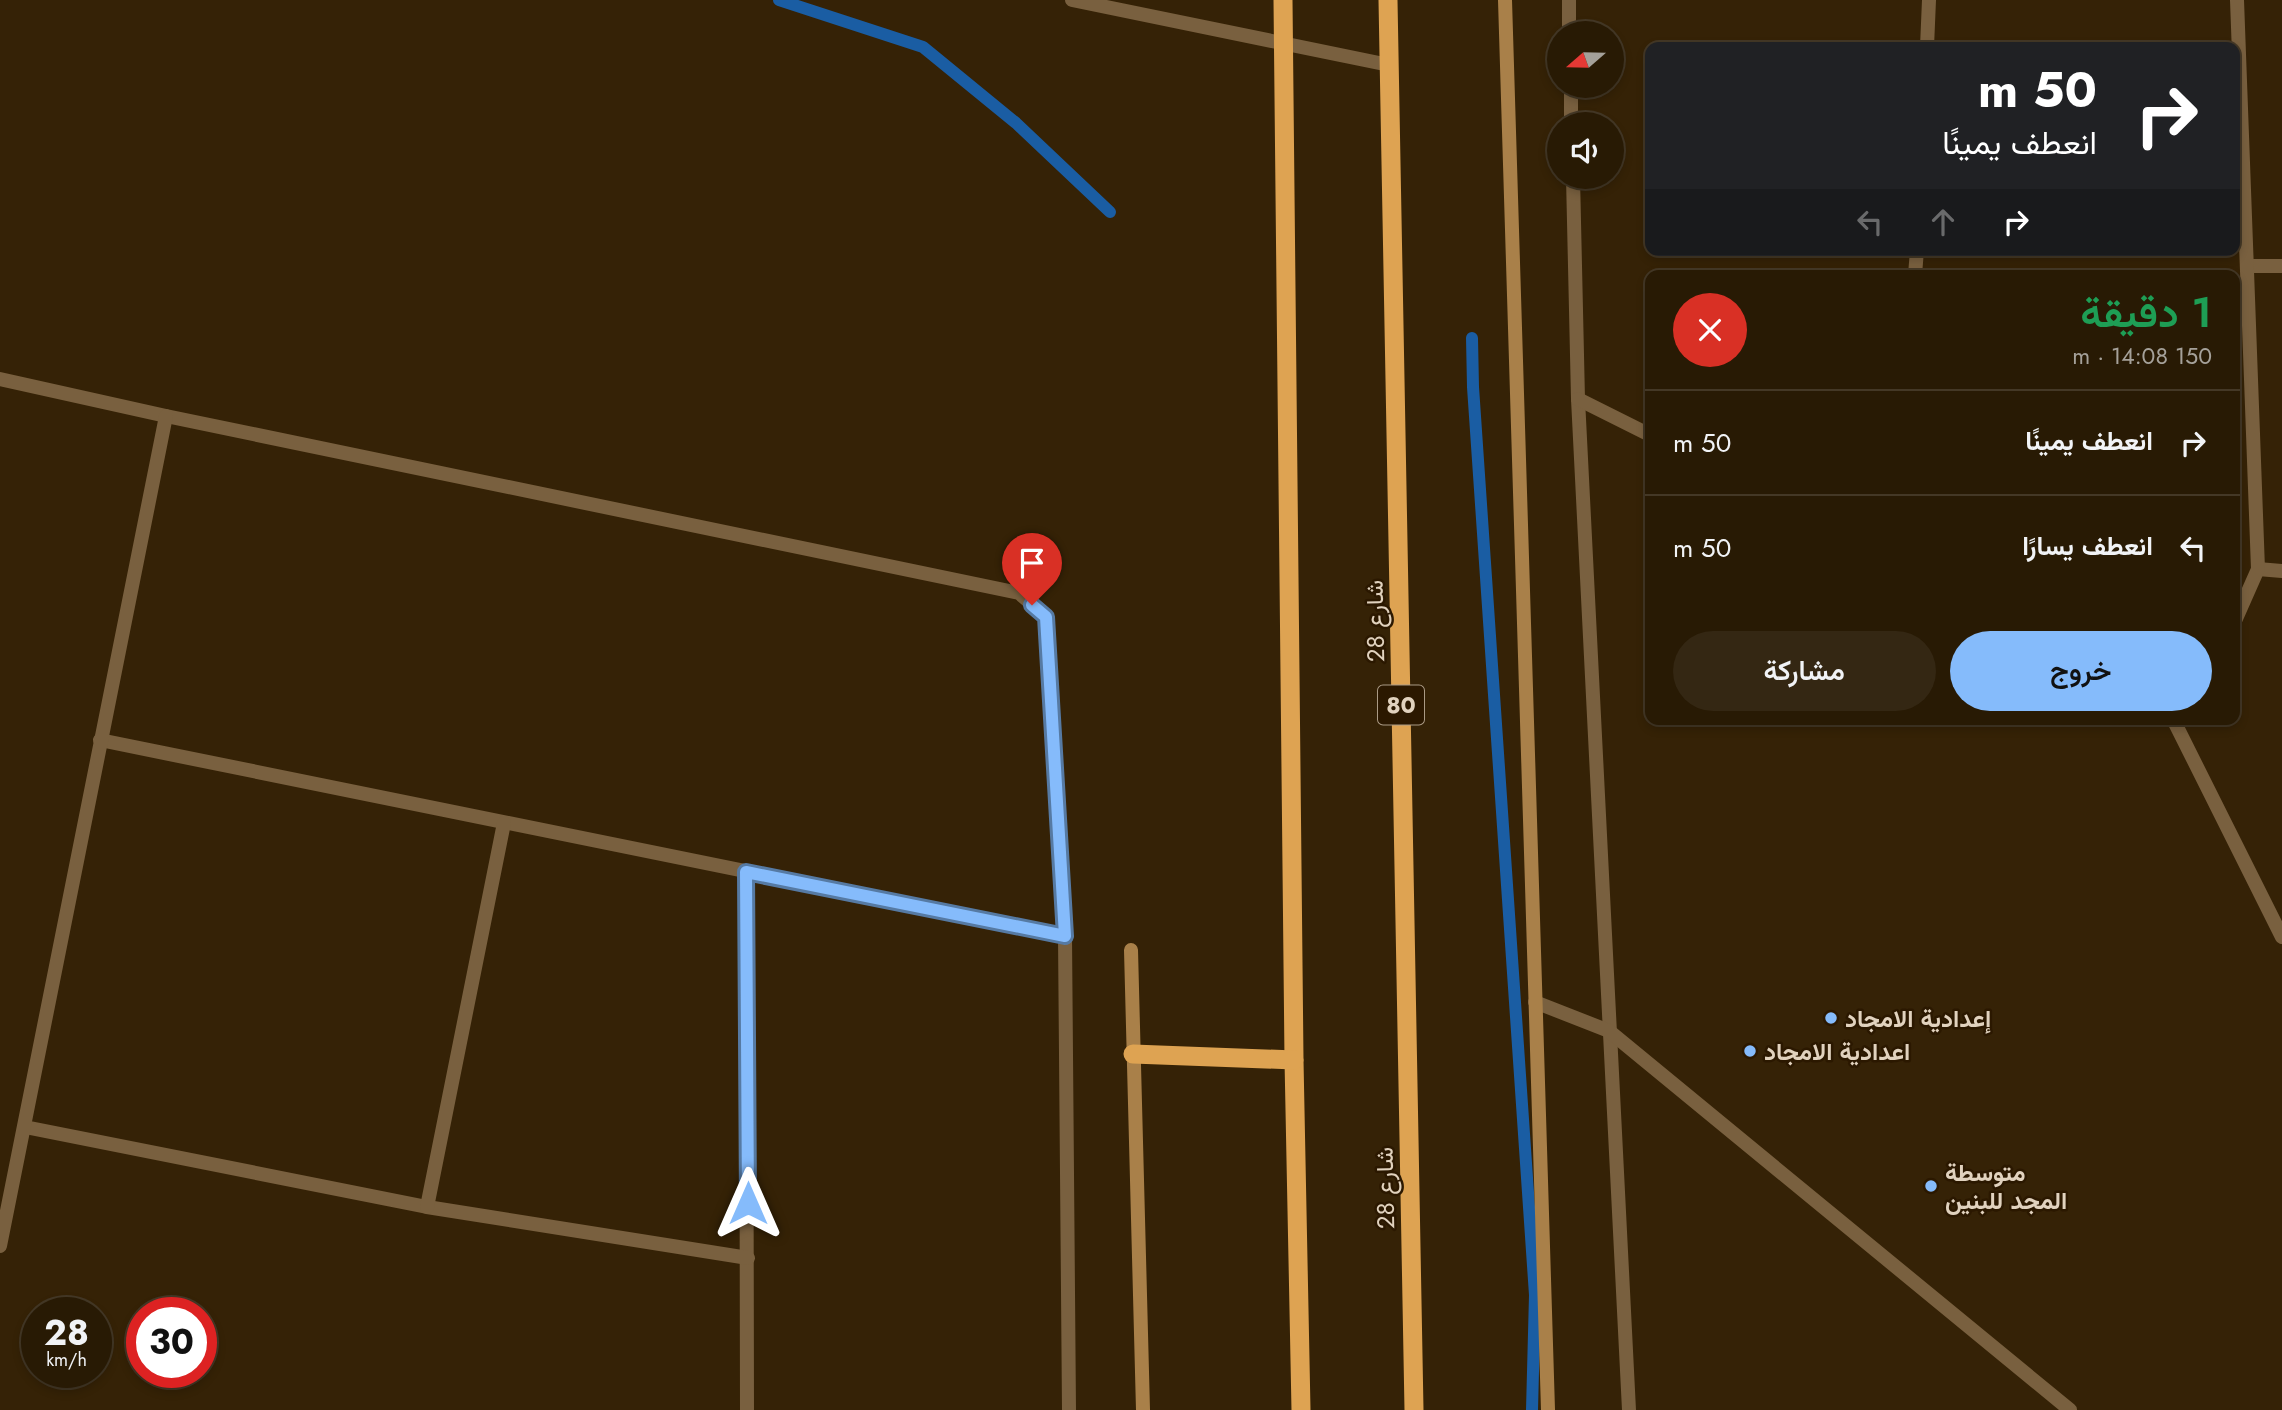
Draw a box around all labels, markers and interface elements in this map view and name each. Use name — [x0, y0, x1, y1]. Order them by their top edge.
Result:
north arrow — [1547, 21, 1624, 98]
map controls — [1547, 21, 1624, 189]
text: 50 m — [1978, 55, 2097, 125]
icon: right — [2121, 70, 2212, 161]
button: sound — [1547, 112, 1624, 189]
text: انعطف يمينًا — [1942, 120, 2097, 166]
icon: left — [1851, 203, 1889, 241]
icon: ahead — [1924, 203, 1962, 241]
icon: right — [1997, 203, 2035, 241]
text: 1 دقيقة — [2080, 282, 2212, 343]
button: close — [1673, 293, 1747, 367]
text: 150 m · 14:08 — [2072, 339, 2212, 373]
text: انعطف يمينًا — [2025, 422, 2153, 460]
text: 50 m — [1673, 424, 1731, 462]
icon: right — [2174, 424, 2212, 462]
text: انعطف يسارًا — [2022, 527, 2153, 565]
text: 50 m — [1673, 529, 1731, 567]
icon: left — [2174, 529, 2212, 567]
pin — [1002, 533, 1062, 605]
icon: arrive — [1013, 544, 1051, 582]
street label: شارع 28 — [1357, 580, 1393, 662]
button: مشاركة — [1673, 631, 1936, 711]
button: خروج — [1950, 631, 2212, 711]
road number: 80 — [1378, 685, 1424, 724]
place label: إعدادية الامجاد — [1845, 1001, 1991, 1036]
marker: إعدادية الامجاد — [1823, 1010, 1839, 1026]
place label: اعدادية الامجاد — [1764, 1034, 1910, 1069]
marker: اعدادية الامجاد — [1742, 1043, 1758, 1059]
street label: شارع 28 — [1367, 1147, 1403, 1229]
place label: متوسطة المجد للبنين — [1945, 1155, 2067, 1218]
position arrow — [711, 1166, 785, 1240]
marker: متوسطة المجد للبنين — [1923, 1178, 1939, 1194]
speed limit sign: 30 — [126, 1297, 217, 1388]
text: 28 — [44, 1308, 89, 1358]
text: km/h — [46, 1347, 87, 1373]

